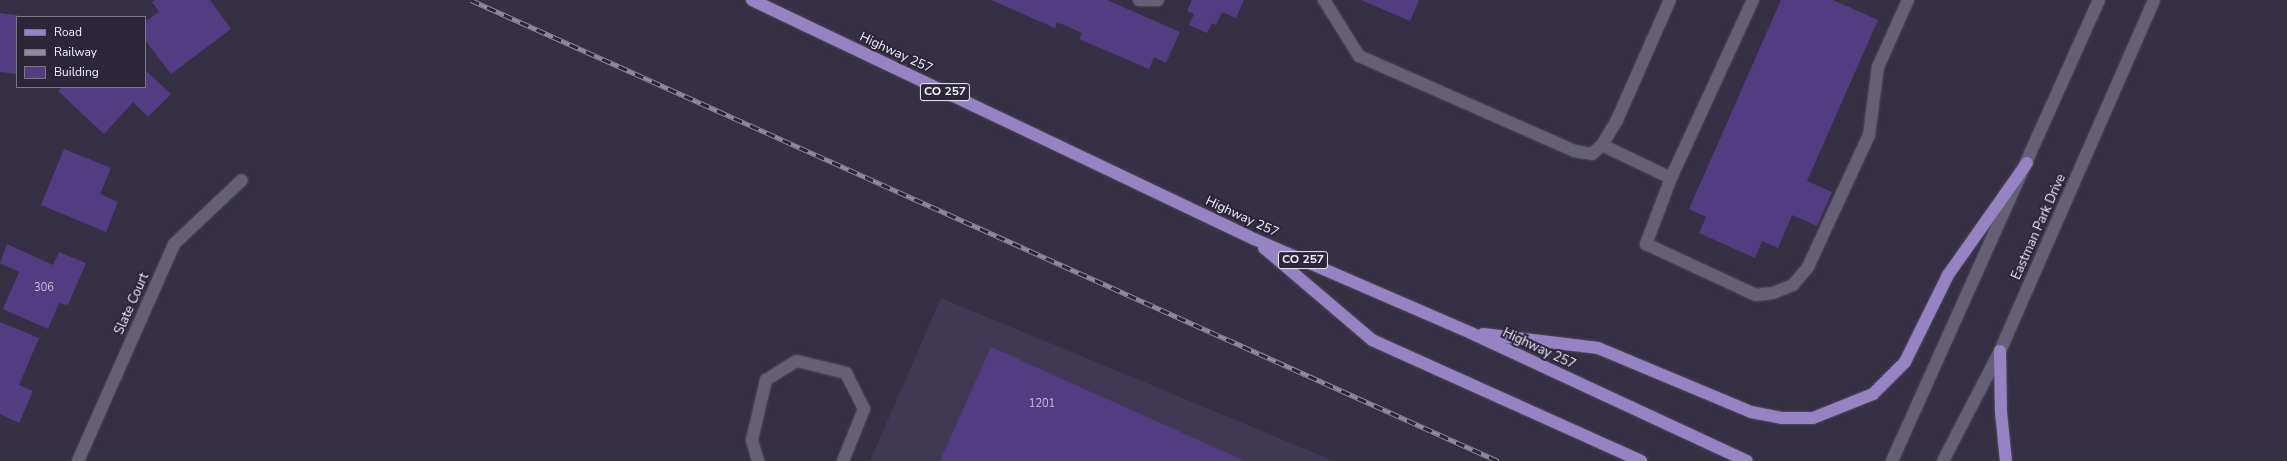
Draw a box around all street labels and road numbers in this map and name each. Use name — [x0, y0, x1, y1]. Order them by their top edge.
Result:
street label: Highway 257 — [857, 29, 935, 77]
road number: CO 257 — [919, 82, 971, 102]
street label: Eastman Park Drive — [2009, 172, 2069, 282]
street label: Highway 257 — [1203, 193, 1281, 241]
road number: CO 257 — [1277, 250, 1329, 270]
street label: Slate Court — [111, 271, 153, 337]
street label: Highway 257 — [1500, 325, 1578, 373]

